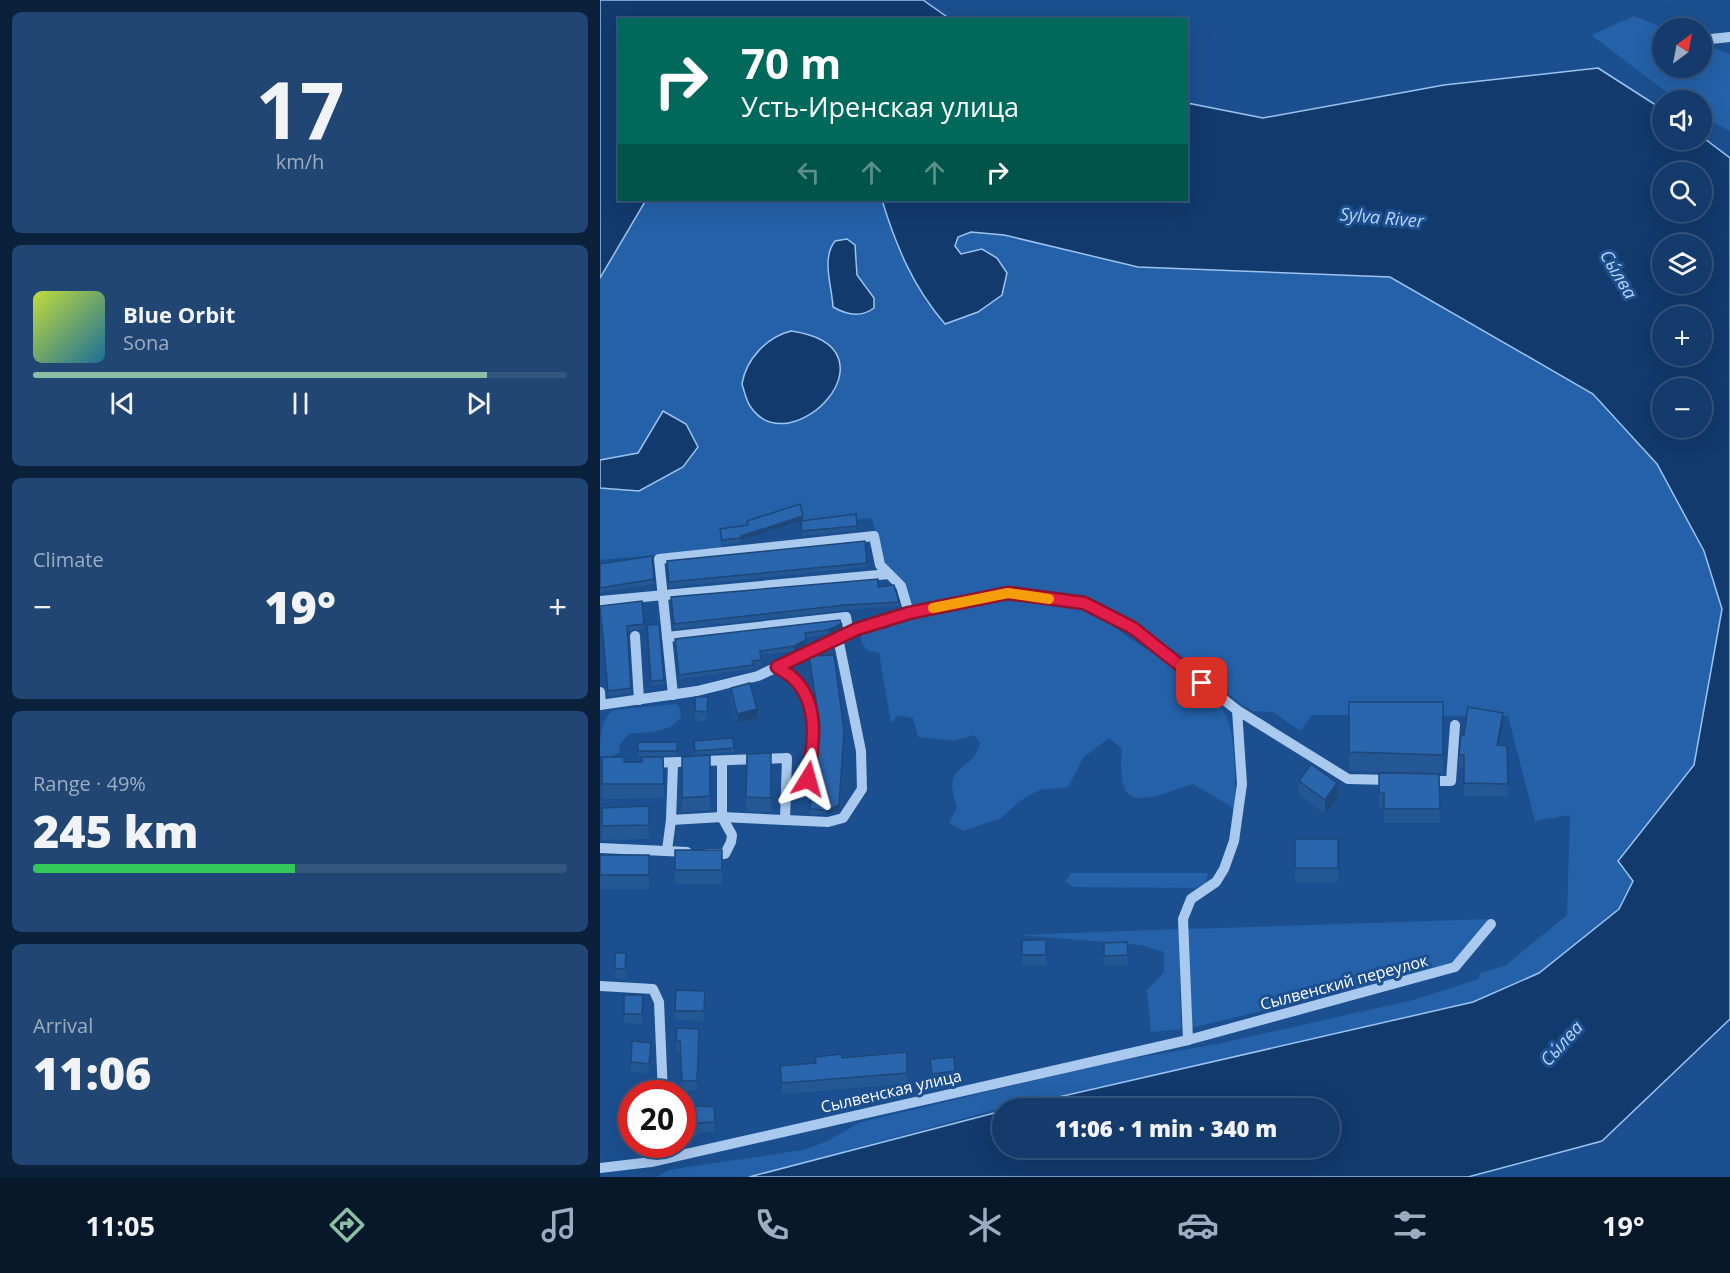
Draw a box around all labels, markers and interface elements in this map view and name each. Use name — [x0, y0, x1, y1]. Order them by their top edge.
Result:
north arrow — [1652, 18, 1712, 78]
map controls — [1652, 18, 1712, 438]
text: 70 m — [741, 34, 841, 91]
icon: right — [642, 42, 720, 120]
text: 17 — [255, 56, 345, 162]
text: Усть-Иренская улица — [741, 88, 1019, 125]
button: sound — [1652, 90, 1712, 150]
text: km/h — [276, 148, 324, 175]
icon: left — [792, 156, 825, 189]
icon: ahead — [855, 156, 888, 189]
icon: ahead — [918, 156, 951, 189]
icon: right — [981, 156, 1014, 189]
button: search — [1652, 162, 1712, 222]
water label: Sylva River — [1339, 201, 1426, 233]
button: layers — [1652, 234, 1712, 294]
water label: Сы́лва — [1595, 245, 1643, 303]
text: Blue Orbit — [123, 299, 235, 329]
button: + — [1652, 306, 1712, 366]
text: Sona — [123, 329, 169, 356]
button: − — [1652, 378, 1712, 438]
icon: previous — [106, 387, 139, 420]
icon: pause — [284, 387, 317, 420]
icon: next — [462, 387, 495, 420]
text: Climate — [33, 546, 104, 573]
text: 19° — [264, 576, 336, 637]
text: − — [33, 584, 52, 629]
text: + — [548, 584, 567, 629]
pin — [1176, 657, 1227, 708]
icon: arrive — [1185, 666, 1218, 699]
position arrow — [776, 747, 840, 811]
text: Range · 49% — [33, 770, 146, 797]
text: 245 km — [33, 800, 198, 861]
street label: Сылвенский переулок — [1258, 949, 1431, 1015]
text: Arrival — [33, 1012, 93, 1039]
water label: Сы́лва — [1534, 1015, 1588, 1071]
text: 11:06 — [33, 1042, 151, 1103]
street label: Сылвенская улица — [818, 1064, 964, 1118]
speed limit sign: 20 — [618, 1080, 696, 1158]
text: 11:06 · 1 min · 340 m — [1055, 1113, 1277, 1143]
icon: directions — [326, 1204, 368, 1246]
icon: music — [538, 1204, 580, 1246]
icon: phone — [751, 1204, 793, 1246]
icon: climate — [964, 1204, 1006, 1246]
icon: car — [1177, 1204, 1219, 1246]
icon: filters — [1389, 1204, 1431, 1246]
text: 11:05 — [85, 1207, 155, 1244]
text: 19° — [1602, 1207, 1645, 1244]

